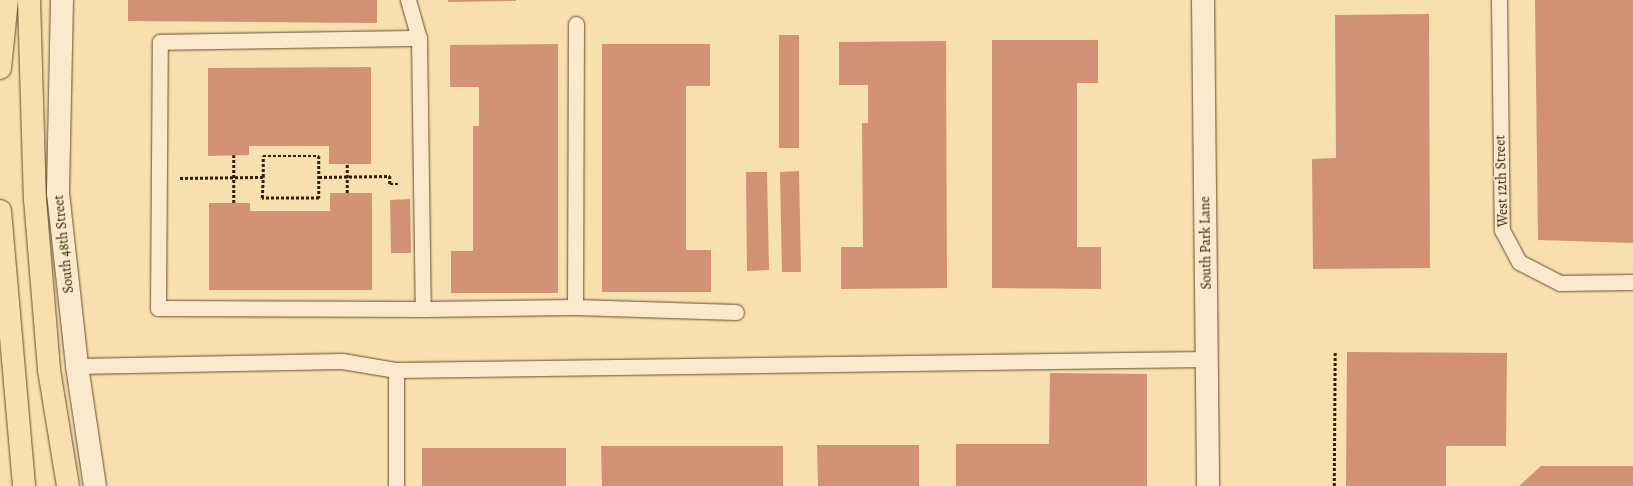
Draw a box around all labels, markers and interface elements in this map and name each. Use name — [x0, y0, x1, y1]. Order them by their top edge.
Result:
street label: West 12th Street — [1492, 135, 1512, 227]
street label: South 48th Street — [50, 194, 78, 294]
street label: South Park Lane — [1197, 196, 1215, 290]

